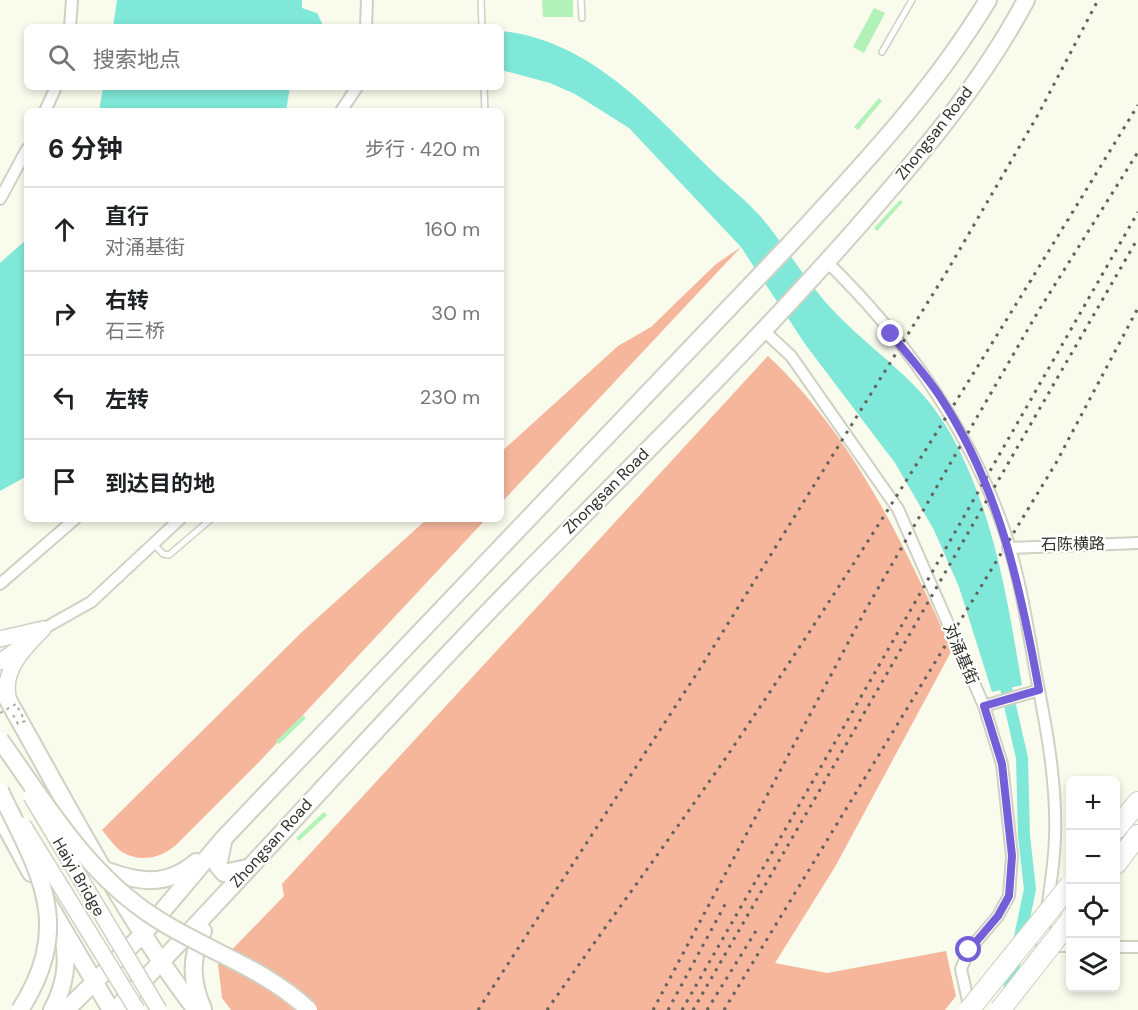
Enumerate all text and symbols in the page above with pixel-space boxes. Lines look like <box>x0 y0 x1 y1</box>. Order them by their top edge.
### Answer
search box <box>24 24 504 90</box>
icon: search <box>45 41 78 74</box>
text: 搜索地点 <box>93 45 181 74</box>
street label: Zhongsan Road <box>891 82 977 184</box>
text: 6 分钟 <box>48 132 123 166</box>
text: 步行 · 420 m <box>365 136 480 162</box>
text: 直行 <box>105 202 149 231</box>
icon: ahead <box>48 213 81 246</box>
text: 160 m <box>424 216 480 242</box>
text: 对涌基街 <box>105 234 185 260</box>
text: 右转 <box>105 286 149 315</box>
icon: right <box>48 297 81 330</box>
text: 30 m <box>431 300 480 326</box>
text: 石三桥 <box>105 318 165 344</box>
route end <box>877 320 903 346</box>
icon: left <box>48 381 81 414</box>
text: 230 m <box>420 384 480 410</box>
text: 左转 <box>105 385 149 414</box>
street label: Zhongsan Road <box>559 444 653 538</box>
icon: arrive <box>48 465 81 498</box>
text: 到达目的地 <box>105 469 215 498</box>
street label: 石陈横路 <box>1041 533 1105 555</box>
street label: 对涌基街 <box>939 620 983 688</box>
map controls <box>1066 776 1120 992</box>
button: + <box>1066 776 1120 830</box>
street label: Zhongsan Road <box>225 794 317 892</box>
button: − <box>1066 830 1120 884</box>
street label: Haiyi Bridge <box>48 834 110 920</box>
button: locate <box>1066 884 1120 938</box>
route start <box>955 936 981 962</box>
button: layers <box>1066 938 1120 992</box>

